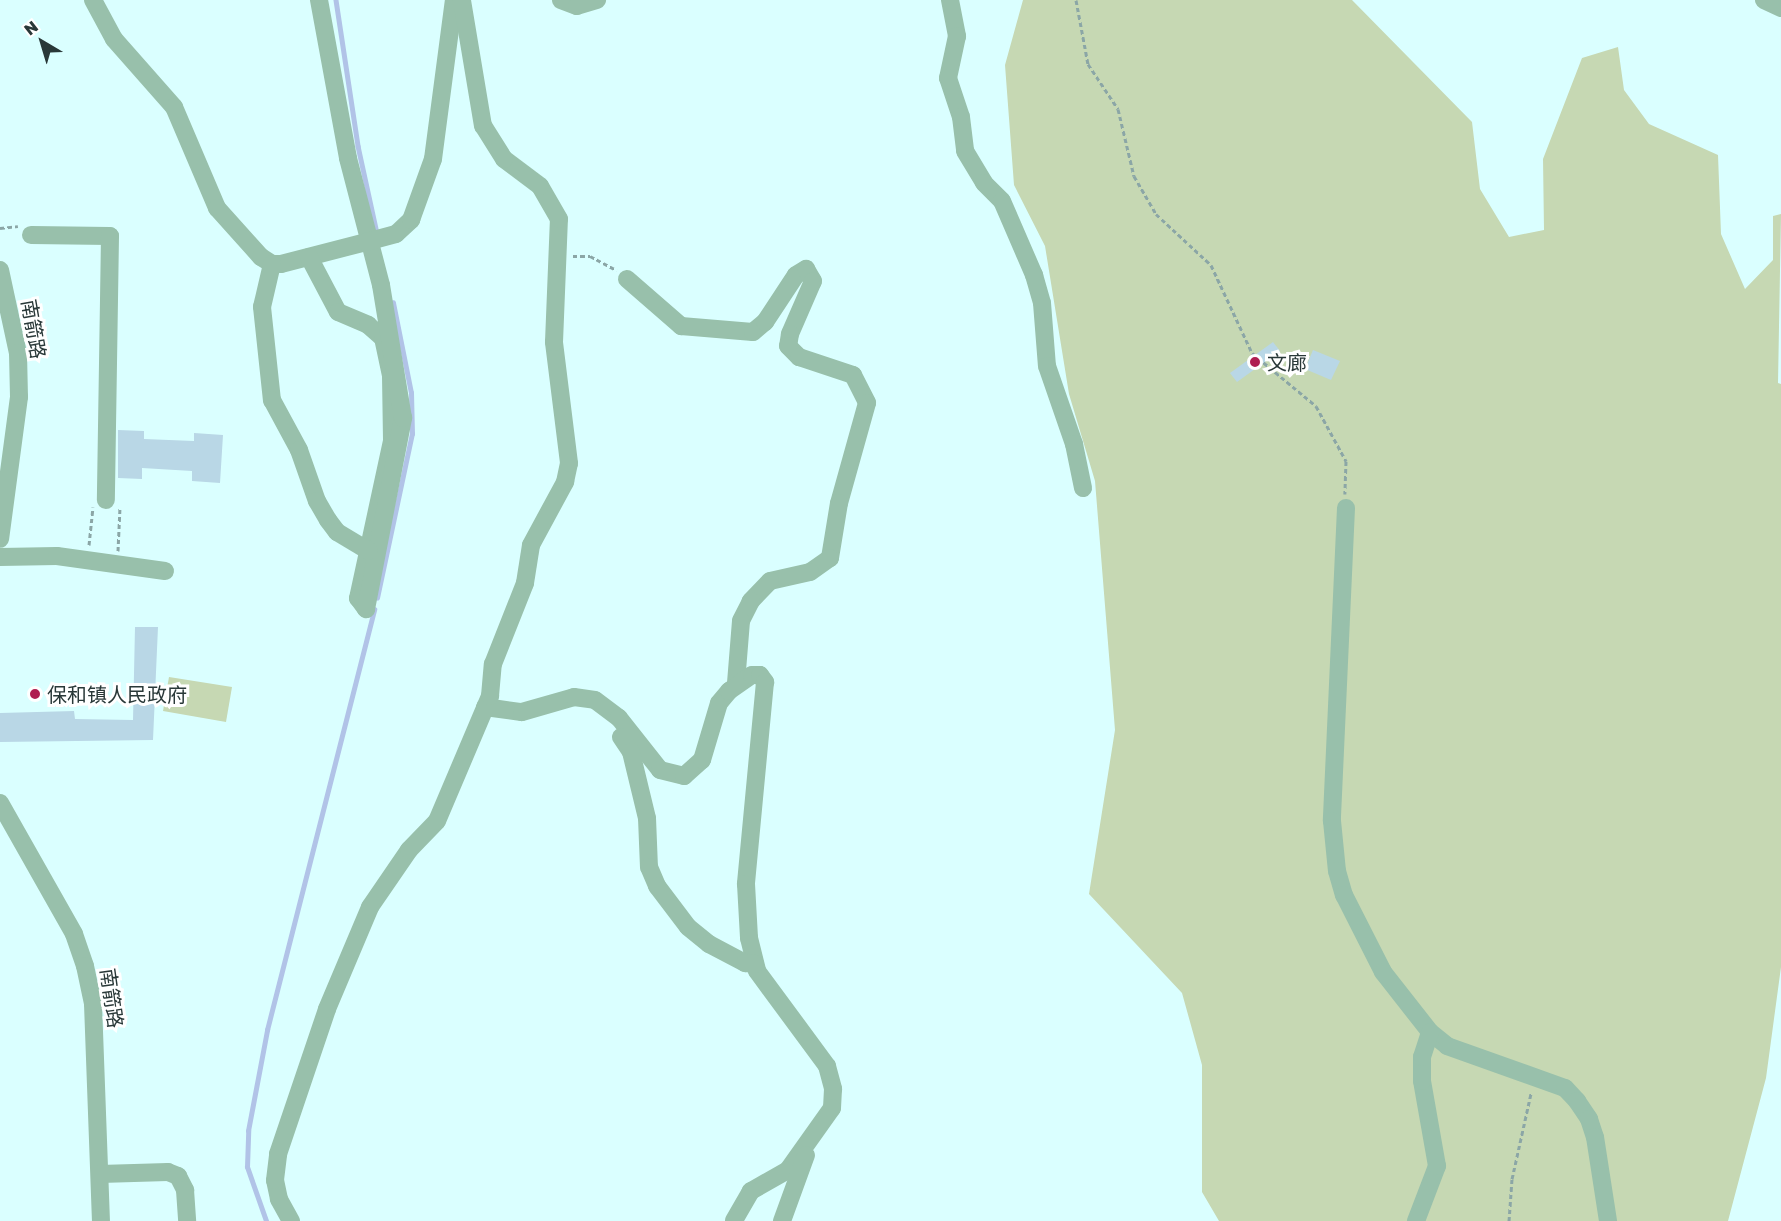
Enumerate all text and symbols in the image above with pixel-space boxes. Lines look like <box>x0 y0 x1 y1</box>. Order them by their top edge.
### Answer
north arrow <box>12 12 72 72</box>
text: N <box>20 16 42 39</box>
street label: 南箭路 <box>17 297 51 361</box>
place label: 文廊 <box>1267 350 1307 374</box>
marker: 文廊 <box>1248 355 1262 369</box>
place label: 保和镇人民政府 <box>47 682 187 706</box>
marker: 保和镇人民政府 <box>28 687 42 701</box>
street label: 南箭路 <box>96 967 128 1029</box>

